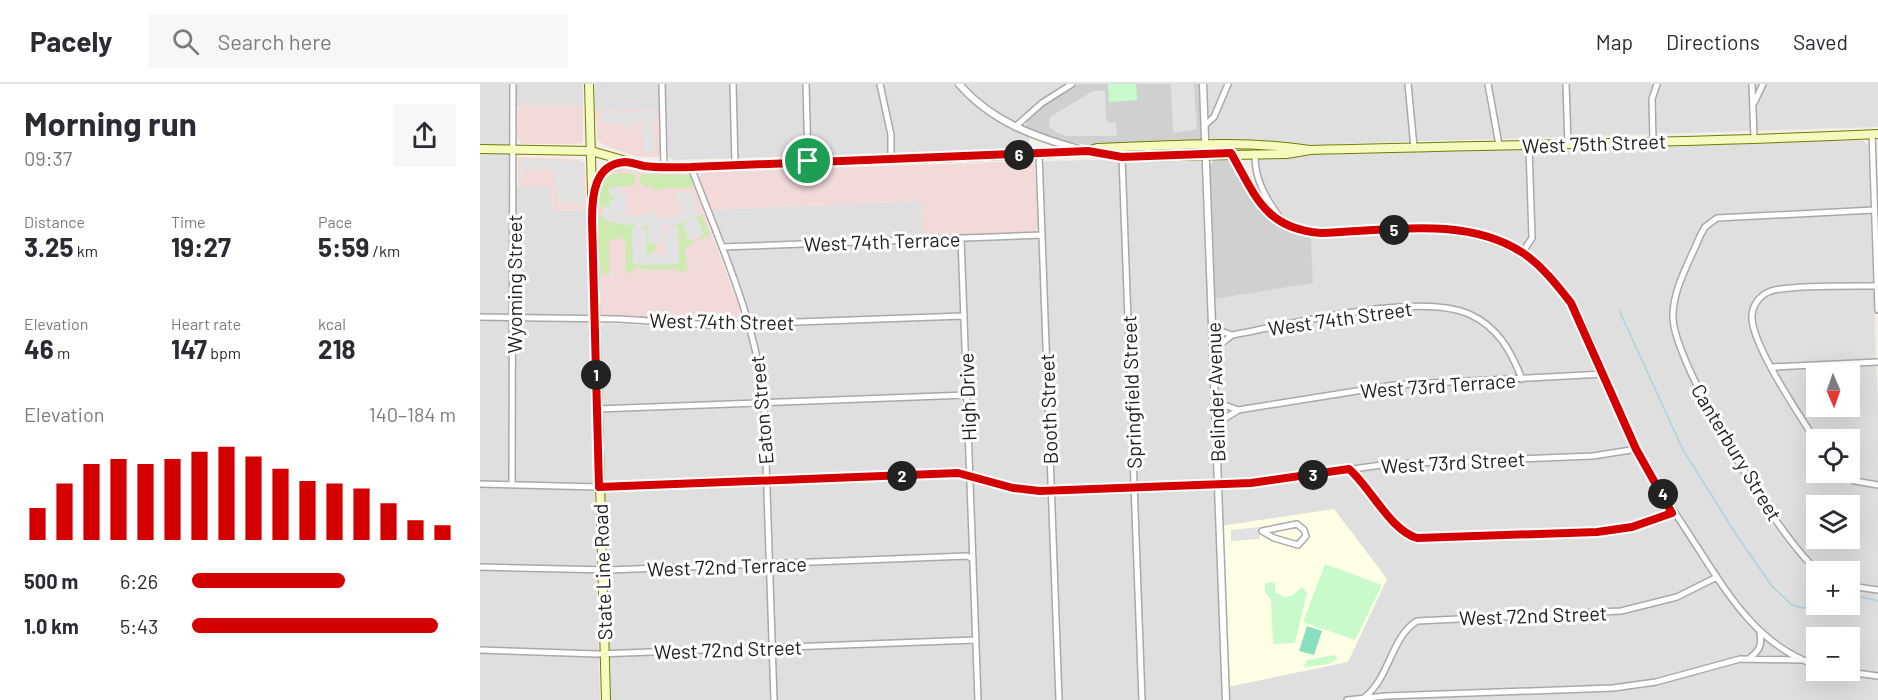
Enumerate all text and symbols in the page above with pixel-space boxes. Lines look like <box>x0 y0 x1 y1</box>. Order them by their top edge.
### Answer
search box <box>148 14 568 68</box>
text: Pacely <box>30 24 112 58</box>
icon: search <box>169 25 202 58</box>
text: Search here <box>217 28 332 54</box>
text: Map <box>1596 29 1633 54</box>
text: Directions <box>1666 29 1760 54</box>
text: Saved <box>1793 29 1848 54</box>
text: Morning run <box>24 103 197 143</box>
button: share <box>393 104 456 167</box>
street label: West 75th Street <box>1521 128 1667 158</box>
pin <box>782 135 833 186</box>
pin: 6 <box>1004 140 1034 170</box>
icon: arrive <box>791 144 824 177</box>
text: 6 <box>1015 145 1023 164</box>
text: 09:37 <box>24 146 72 170</box>
text: Distance <box>24 212 85 231</box>
text: Time <box>171 212 206 231</box>
text: Pace <box>318 212 352 231</box>
street label: Wyoming Street <box>502 215 526 353</box>
pin: 5 <box>1379 215 1409 245</box>
text: 5 <box>1390 220 1398 239</box>
street label: West 74th Terrace <box>803 226 961 256</box>
text: 3.25 <box>24 231 74 262</box>
text: 19:27 <box>171 231 231 262</box>
text: 5:59 <box>318 231 369 262</box>
text: km <box>74 241 98 260</box>
text: /km <box>369 241 400 260</box>
street label: West 74th Street <box>1266 296 1414 340</box>
street label: West 74th Street <box>649 308 795 334</box>
text: Elevation <box>24 314 88 333</box>
text: Heart rate <box>171 314 241 333</box>
text: kcal <box>318 314 346 333</box>
street label: Springfield Street <box>1116 315 1146 469</box>
street label: Belinder Avenue <box>1201 322 1229 462</box>
text: 46 <box>24 333 54 364</box>
text: 147 <box>171 333 207 364</box>
text: 218 <box>318 333 356 364</box>
text: m <box>54 343 70 362</box>
text: bpm <box>207 343 241 362</box>
street label: High Drive <box>953 352 981 442</box>
street label: Booth Street <box>1034 353 1062 465</box>
street label: Eaton Street <box>744 354 778 466</box>
pin: 1 <box>581 360 611 390</box>
north arrow <box>1806 363 1860 417</box>
map controls <box>1806 363 1860 681</box>
text: 1 <box>593 365 599 384</box>
street label: West 73rd Terrace <box>1359 368 1517 402</box>
street label: Canterbury Street <box>1687 379 1787 525</box>
text: Elevation <box>24 402 105 426</box>
text: 140–184 m <box>369 402 456 426</box>
button: locate <box>1806 429 1860 483</box>
street label: West 73rd Street <box>1380 446 1526 478</box>
pin: 3 <box>1298 460 1328 490</box>
pin: 2 <box>887 461 917 491</box>
text: 3 <box>1309 465 1317 484</box>
text: 2 <box>898 466 906 485</box>
pin: 4 <box>1648 479 1678 509</box>
text: 4 <box>1658 484 1668 503</box>
button: layers <box>1806 495 1860 549</box>
street label: State Line Road <box>588 503 616 641</box>
street label: West 72nd Terrace <box>647 551 807 581</box>
button: + <box>1806 561 1860 615</box>
text: 500 m <box>24 569 78 593</box>
text: 6:26 <box>120 569 158 593</box>
street label: West 72nd Street <box>1458 600 1608 630</box>
text: 1.0 km <box>24 614 79 638</box>
text: 5:43 <box>120 614 158 638</box>
button: − <box>1806 627 1860 681</box>
street label: West 72nd Street <box>653 634 803 664</box>

